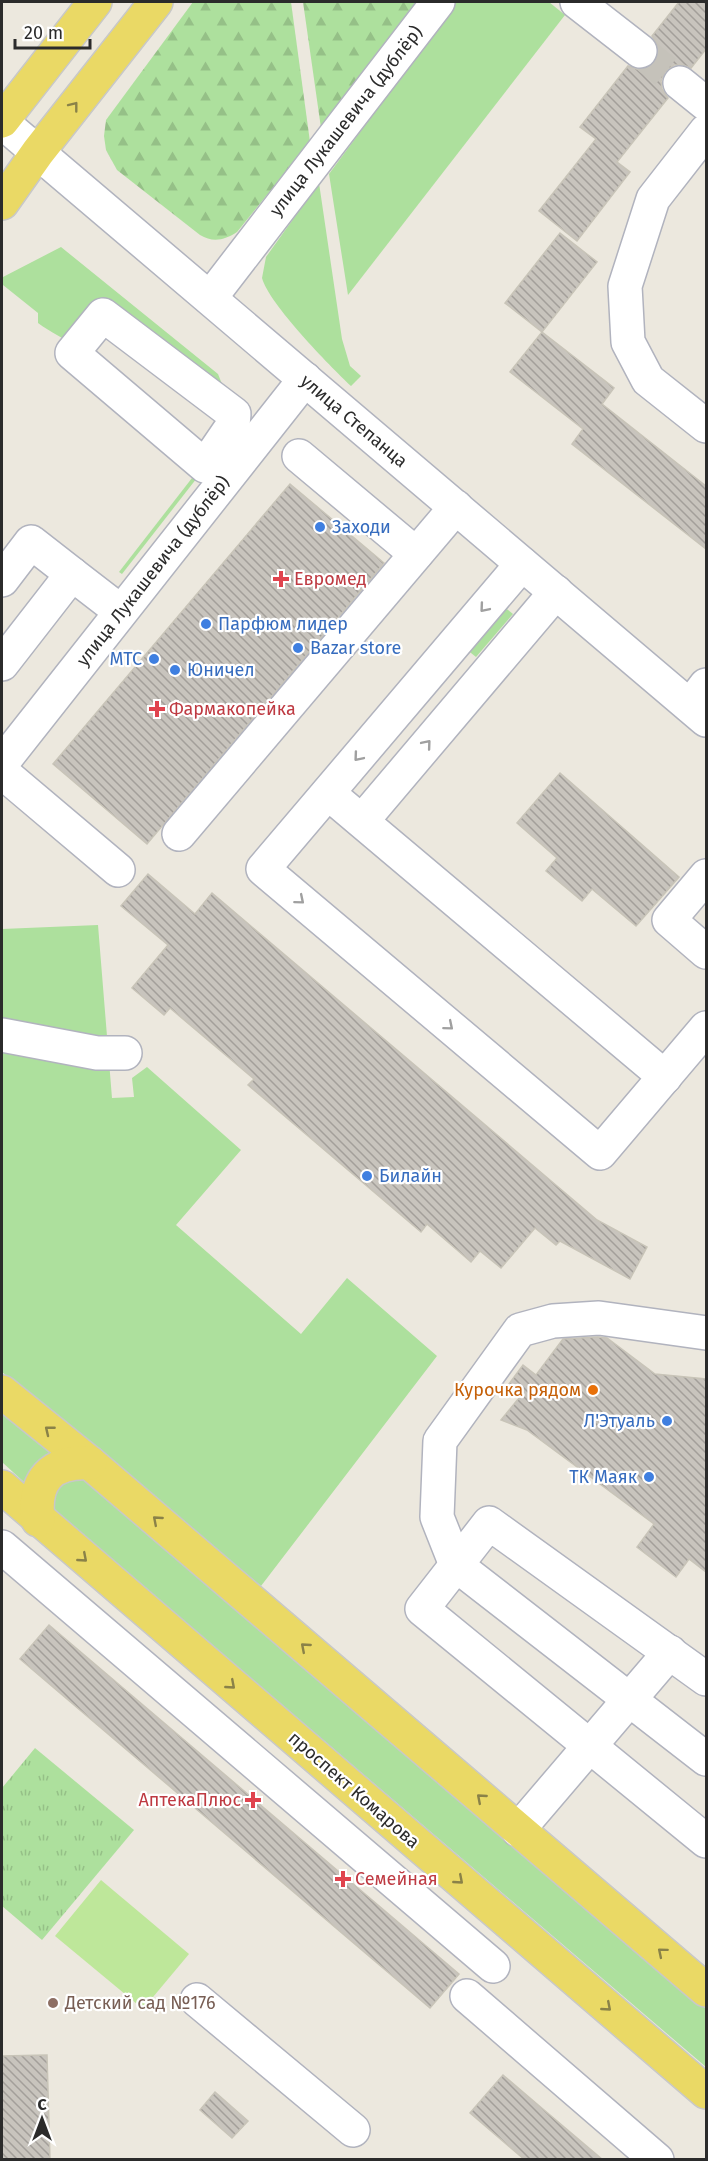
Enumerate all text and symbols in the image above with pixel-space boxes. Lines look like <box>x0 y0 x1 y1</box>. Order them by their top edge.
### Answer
scale bar <box>15 12 90 50</box>
street label: улица Лукашевича (дублёр) <box>265 21 427 221</box>
text: 20 m <box>24 22 63 44</box>
one-way arrow <box>66 101 77 112</box>
street label: улица Степанца <box>296 370 412 472</box>
street label: улица Лукашевича (дублёр) <box>72 471 234 671</box>
place label: Заходи <box>332 516 391 538</box>
marker: Заходи <box>313 520 327 534</box>
place label: Евромед <box>294 568 367 590</box>
marker: Евромед <box>272 570 290 588</box>
one-way arrow <box>480 601 491 612</box>
place label: Парфюм лидер <box>218 613 348 635</box>
marker: Парфюм лидер <box>199 617 213 631</box>
place label: Bazar store <box>310 637 401 659</box>
marker: Bazar store <box>291 641 305 655</box>
place label: МТС <box>109 648 142 670</box>
marker: МТС <box>147 652 161 666</box>
place label: Юничел <box>187 659 255 681</box>
marker: Юничел <box>168 663 182 677</box>
place label: Фармакопейка <box>169 698 296 720</box>
marker: Фармакопейка <box>150 702 164 716</box>
one-way arrow <box>419 740 430 751</box>
one-way arrow <box>354 750 365 761</box>
one-way arrow <box>293 893 304 904</box>
one-way arrow <box>442 1018 453 1029</box>
place label: Билайн <box>379 1165 442 1187</box>
marker: Билайн <box>360 1169 374 1183</box>
place label: Курочка рядом <box>454 1379 581 1401</box>
marker: Курочка рядом <box>586 1383 600 1397</box>
place label: Л'Этуаль <box>583 1410 655 1432</box>
marker: Л'Этуаль <box>660 1414 674 1428</box>
one-way arrow <box>45 1427 56 1438</box>
place label: ТК Маяк <box>569 1466 638 1488</box>
marker: ТК Маяк <box>642 1470 656 1484</box>
one-way arrow <box>153 1516 164 1527</box>
one-way arrow <box>76 1551 87 1562</box>
one-way arrow <box>301 1643 312 1654</box>
one-way arrow <box>224 1677 235 1688</box>
street label: проспект Комарова <box>284 1727 424 1853</box>
place label: АптекаПлюс <box>138 1789 241 1811</box>
marker: АптекаПлюс <box>246 1793 260 1807</box>
one-way arrow <box>477 1795 488 1806</box>
place label: Семейная <box>355 1868 438 1890</box>
marker: Семейная <box>336 1872 350 1886</box>
one-way arrow <box>452 1872 463 1883</box>
one-way arrow <box>658 1948 669 1959</box>
place label: Детский сад №176 <box>64 1992 216 2014</box>
marker: Детский сад №176 <box>46 1996 60 2010</box>
one-way arrow <box>600 1999 611 2010</box>
north arrow <box>12 2089 72 2149</box>
text: С <box>37 2095 47 2114</box>

